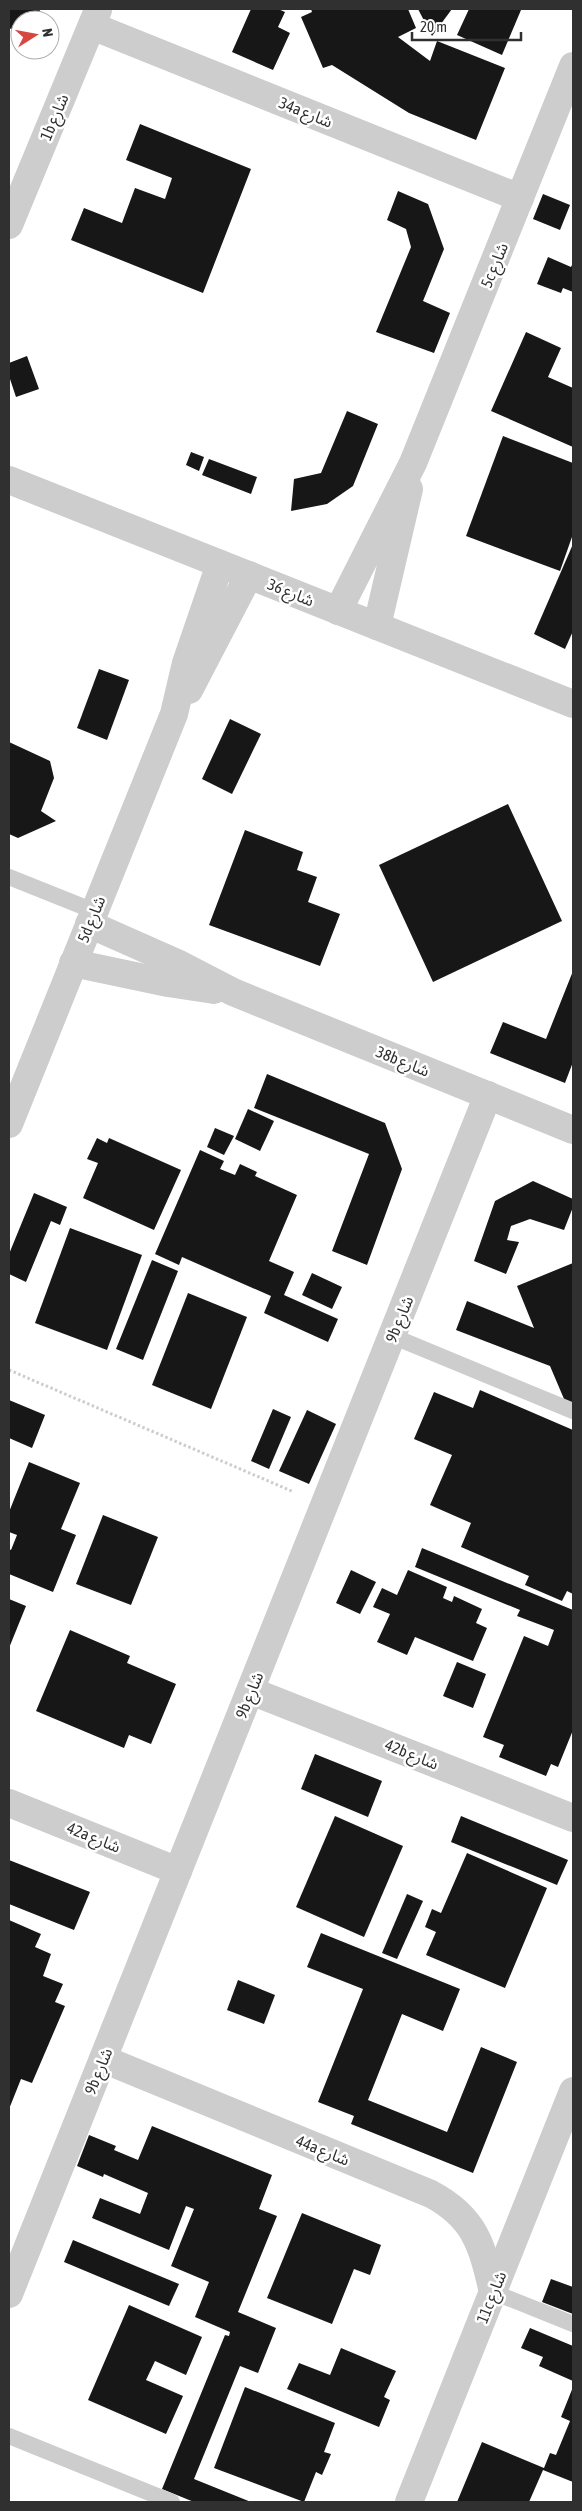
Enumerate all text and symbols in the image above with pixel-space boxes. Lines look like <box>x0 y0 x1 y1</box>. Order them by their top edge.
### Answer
north arrow <box>10 10 60 60</box>
scale bar <box>412 10 521 42</box>
text: 20 m <box>420 18 447 35</box>
text: N <box>39 27 56 38</box>
street label: 1b شارع <box>36 91 75 144</box>
street label: 34a شارع <box>275 93 335 135</box>
street label: 5c شارع <box>477 240 515 292</box>
street label: شارع 36 <box>264 575 317 613</box>
street label: 5d شارع <box>74 893 112 946</box>
street label: 38b شارع <box>372 1042 432 1084</box>
street label: 9b شارع <box>382 1293 420 1346</box>
street label: 9b شارع <box>232 1669 270 1722</box>
street label: 42b شارع <box>381 1735 441 1777</box>
street label: 42a شارع <box>63 1818 123 1860</box>
street label: 9b شارع <box>81 2045 119 2098</box>
street label: 44a شارع <box>292 2131 352 2173</box>
street label: 11c شارع <box>472 2268 513 2327</box>

